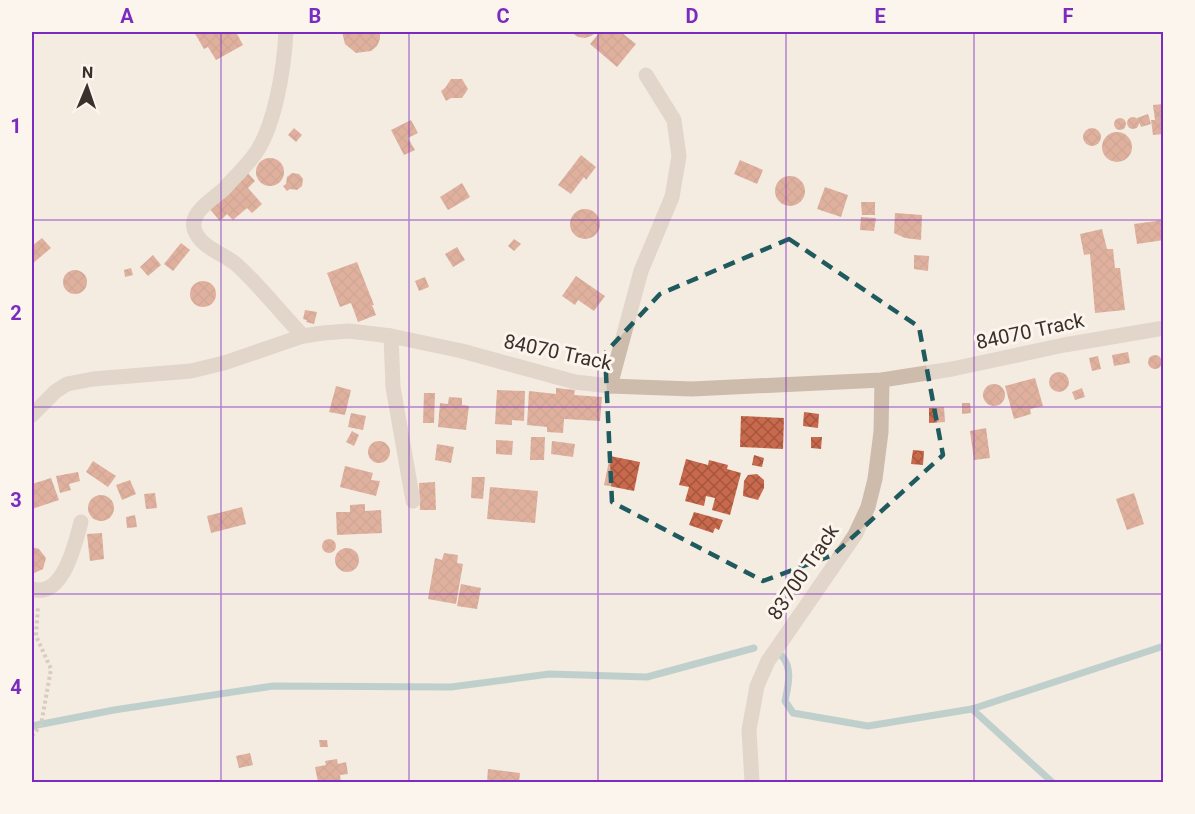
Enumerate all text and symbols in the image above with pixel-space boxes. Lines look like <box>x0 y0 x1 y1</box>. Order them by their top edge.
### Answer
text: A <box>120 4 134 28</box>
text: B <box>309 4 321 28</box>
text: C <box>496 4 510 28</box>
text: D <box>686 4 699 28</box>
text: E <box>874 4 886 28</box>
text: F <box>1063 4 1074 28</box>
north arrow <box>57 57 117 117</box>
text: N <box>82 63 93 82</box>
text: 1 <box>10 114 22 138</box>
text: 2 <box>10 301 22 325</box>
street label: 84070 Track <box>974 308 1087 354</box>
street label: 84070 Track <box>502 329 615 375</box>
text: 3 <box>10 488 22 512</box>
street label: 83700 Track <box>762 519 844 624</box>
text: 4 <box>10 675 22 699</box>

